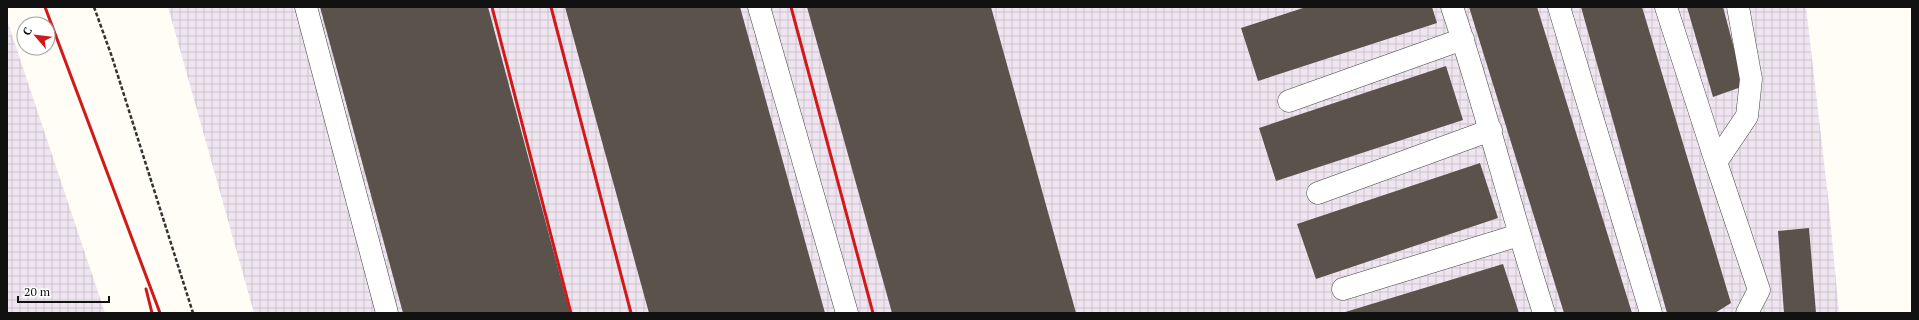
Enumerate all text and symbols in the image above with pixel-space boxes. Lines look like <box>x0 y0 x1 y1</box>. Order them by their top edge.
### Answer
north arrow <box>16 16 56 56</box>
text: С <box>19 25 35 38</box>
scale bar <box>18 278 109 304</box>
text: 20 m <box>24 284 51 299</box>

